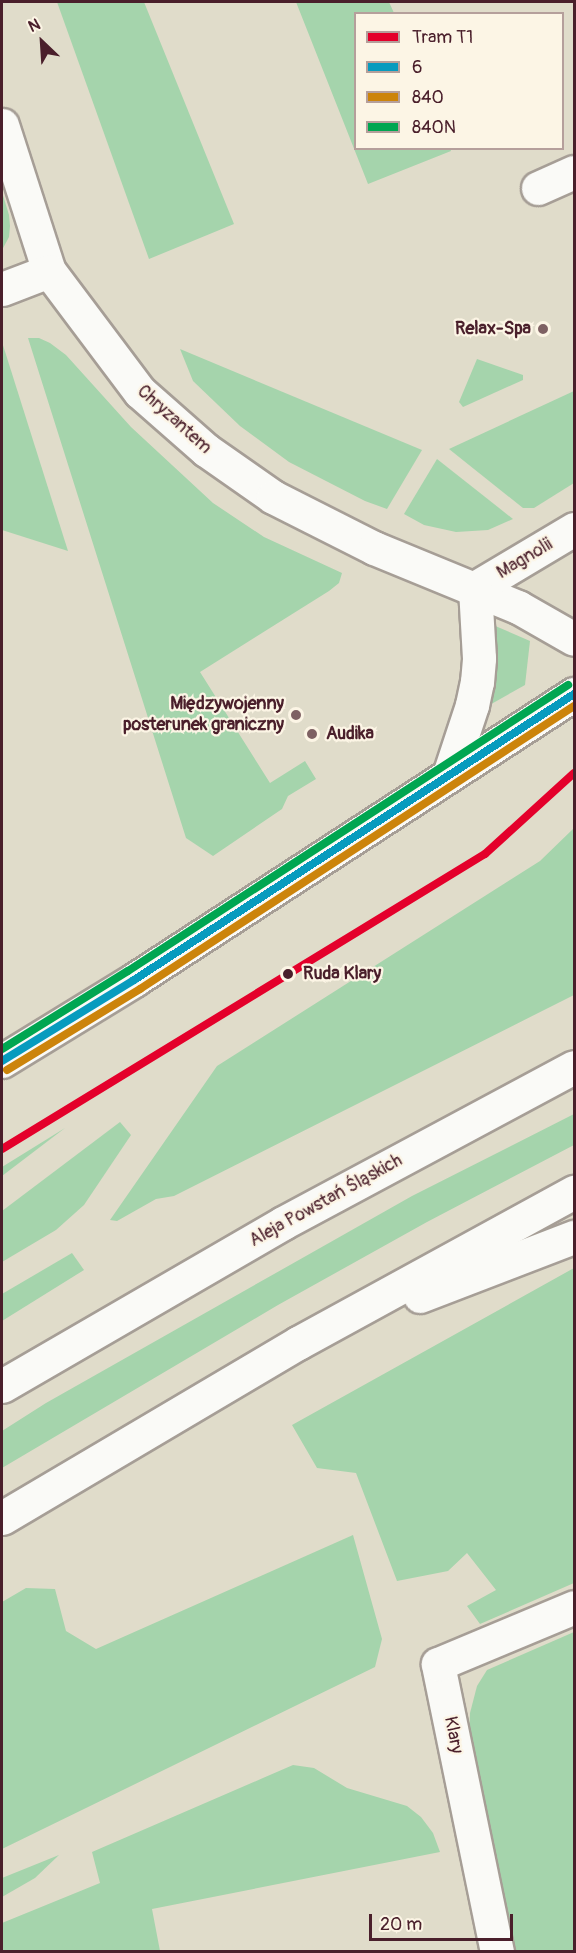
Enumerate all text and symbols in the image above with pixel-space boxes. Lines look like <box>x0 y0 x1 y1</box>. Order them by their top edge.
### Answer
north arrow <box>12 12 72 72</box>
legend <box>354 12 564 150</box>
text: N <box>25 14 44 37</box>
text: Tram T1 <box>412 26 473 49</box>
text: 6 <box>412 56 422 79</box>
text: 840 <box>412 86 444 109</box>
text: 840N <box>412 116 456 139</box>
place label: Relax-Spa <box>455 318 531 340</box>
marker: Relax-Spa <box>536 322 550 336</box>
street label: Chryzantem <box>132 381 216 459</box>
street label: Magnolii <box>493 534 557 584</box>
place label: Międzywojenny posterunek graniczny <box>123 694 284 736</box>
marker: Międzywojenny posterunek graniczny <box>289 708 303 722</box>
place label: Audika <box>326 723 374 745</box>
marker: Audika <box>303 725 321 743</box>
place label: Ruda Klary <box>303 963 381 985</box>
marker: Ruda Klary <box>278 964 298 984</box>
street label: Aleja Powstań Śląskich <box>246 1150 406 1252</box>
street label: Klary <box>439 1714 467 1756</box>
scale bar <box>372 1902 516 1940</box>
text: 20 m <box>380 1913 422 1936</box>

